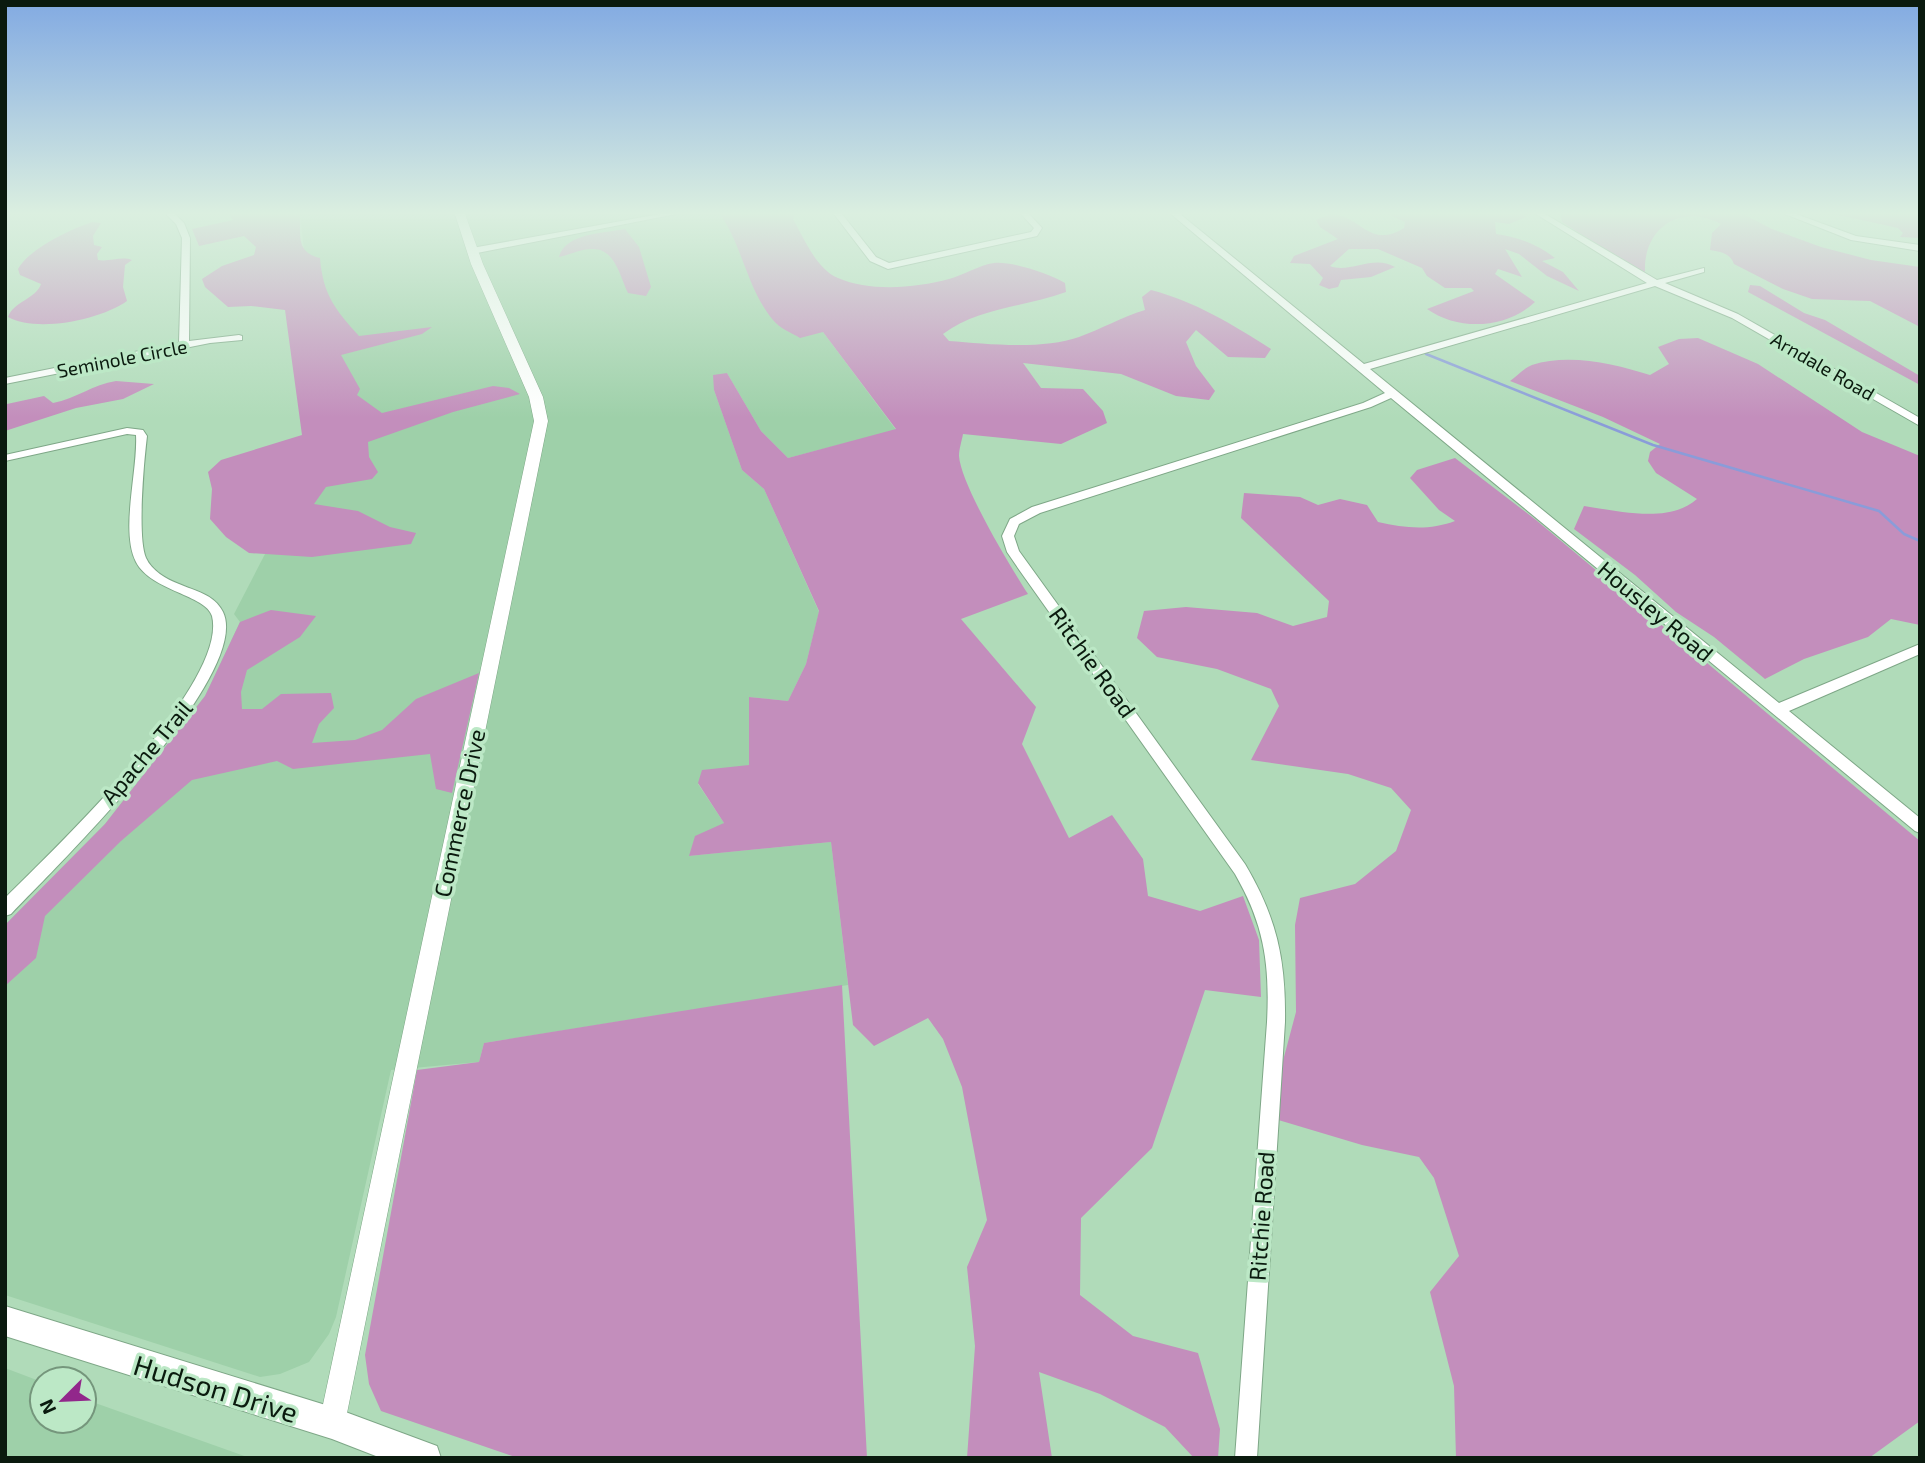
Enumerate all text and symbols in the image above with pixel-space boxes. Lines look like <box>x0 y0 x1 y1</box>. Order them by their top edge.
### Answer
street label: Arndale Road <box>1767 327 1879 405</box>
street label: Seminole Circle <box>55 334 189 382</box>
street label: Housley Road <box>1593 555 1719 667</box>
street label: Ritchie Road <box>1044 601 1142 723</box>
street label: Apache Trail <box>94 694 198 810</box>
street label: Commerce Drive <box>428 727 490 899</box>
street label: Ritchie Road <box>1243 1150 1279 1282</box>
street label: Hudson Drive <box>130 1347 302 1429</box>
north arrow <box>28 1365 98 1435</box>
text: N <box>34 1396 60 1418</box>

